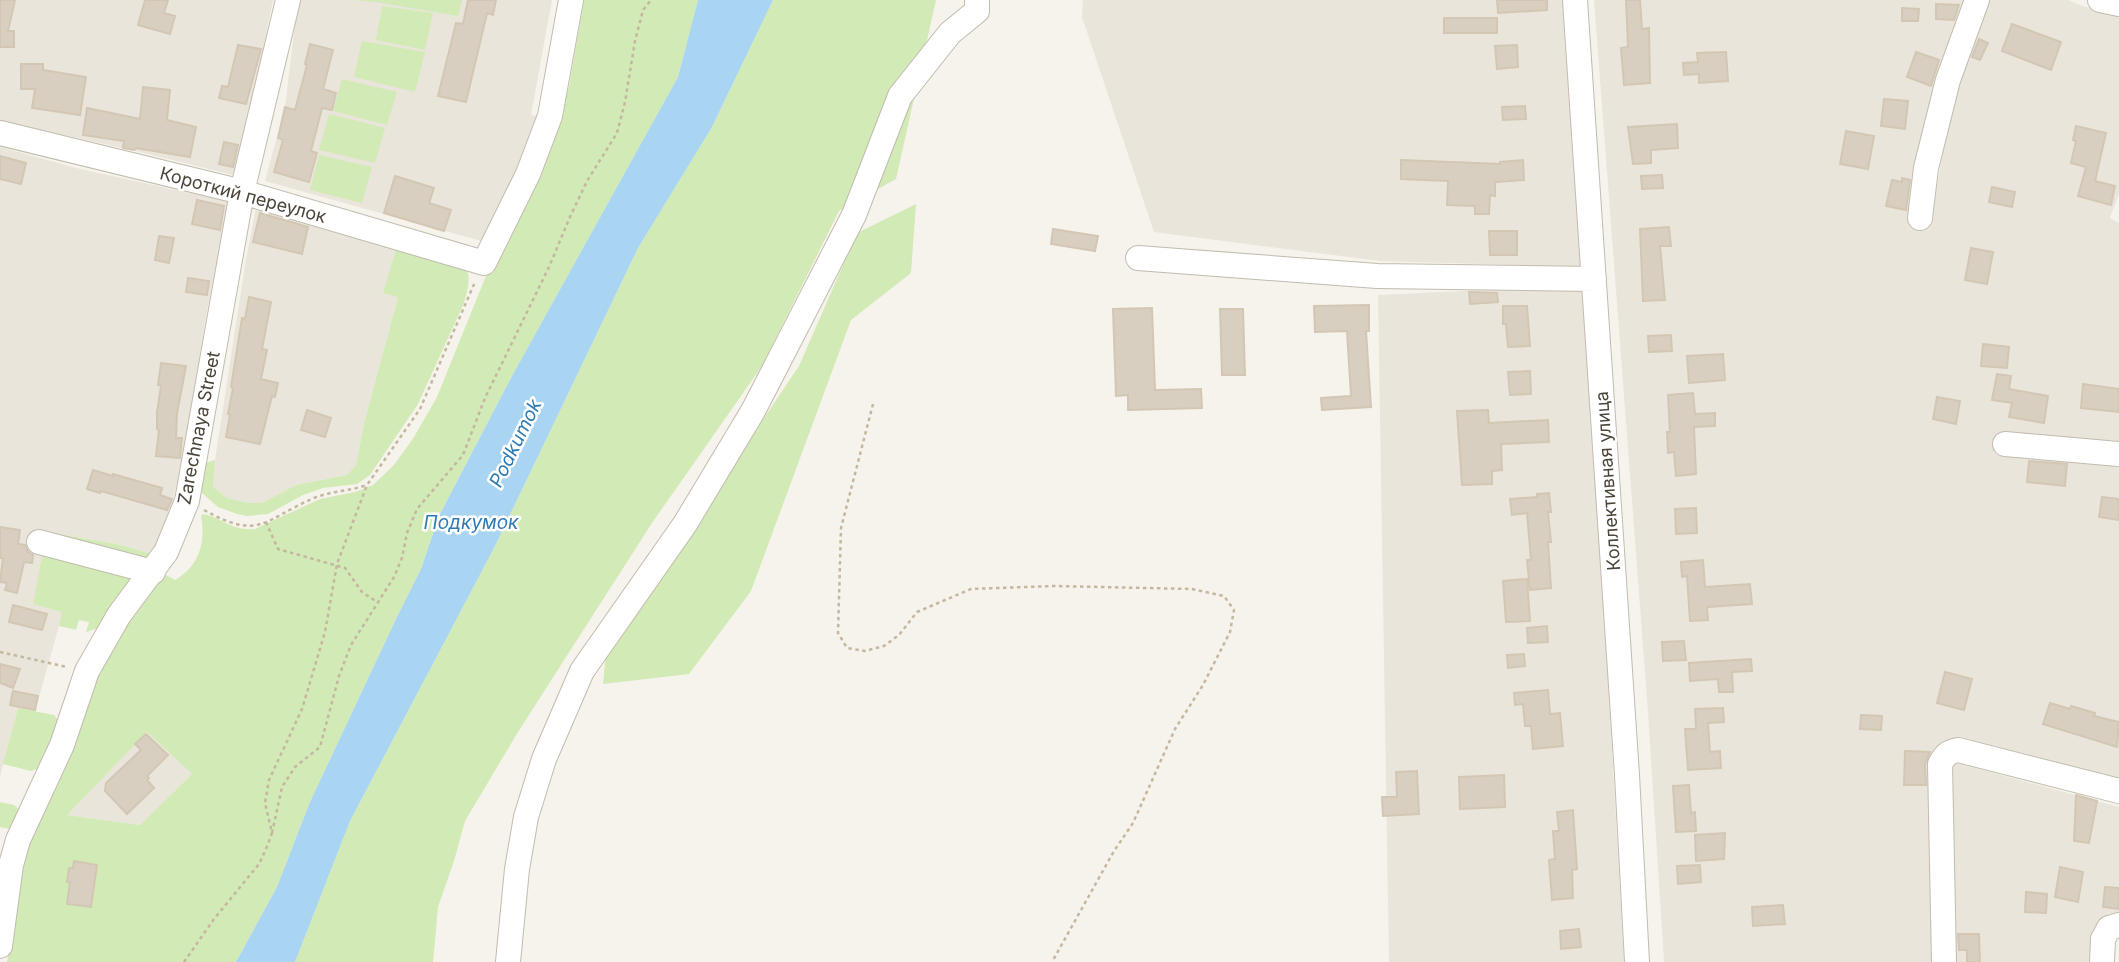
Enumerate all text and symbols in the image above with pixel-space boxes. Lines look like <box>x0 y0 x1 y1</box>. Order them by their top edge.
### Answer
street label: Короткий переулок <box>158 162 329 227</box>
street label: Zarechnaya Street <box>173 349 224 506</box>
street label: Коллективная улица <box>1591 391 1624 571</box>
water label: Podkumok <box>484 395 547 491</box>
water label: Подкумок <box>424 511 519 534</box>

